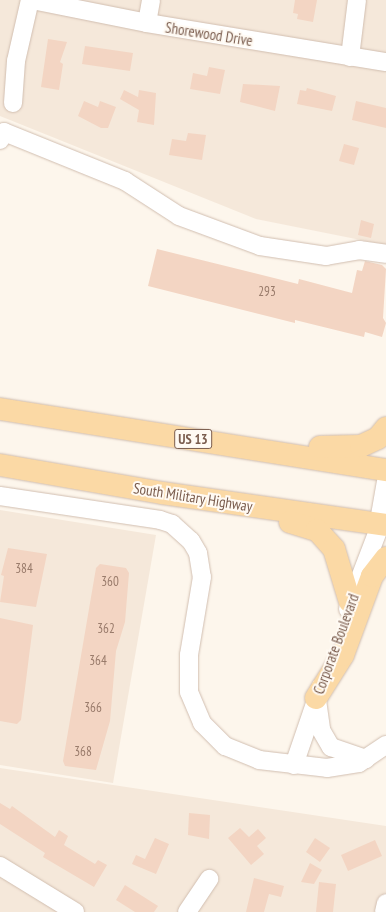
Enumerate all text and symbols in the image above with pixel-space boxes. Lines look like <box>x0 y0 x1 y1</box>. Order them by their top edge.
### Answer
street label: Shorewood Drive <box>164 18 254 50</box>
house number: 293 <box>258 284 276 300</box>
road number: US 13 <box>174 427 212 451</box>
street label: South Military Highway <box>132 479 254 515</box>
house number: 384 <box>15 561 33 577</box>
house number: 360 <box>101 574 119 590</box>
street label: Corporate Boulevard <box>310 591 362 697</box>
house number: 362 <box>97 621 115 637</box>
house number: 364 <box>89 653 107 669</box>
house number: 366 <box>84 700 102 716</box>
house number: 368 <box>74 744 92 760</box>

